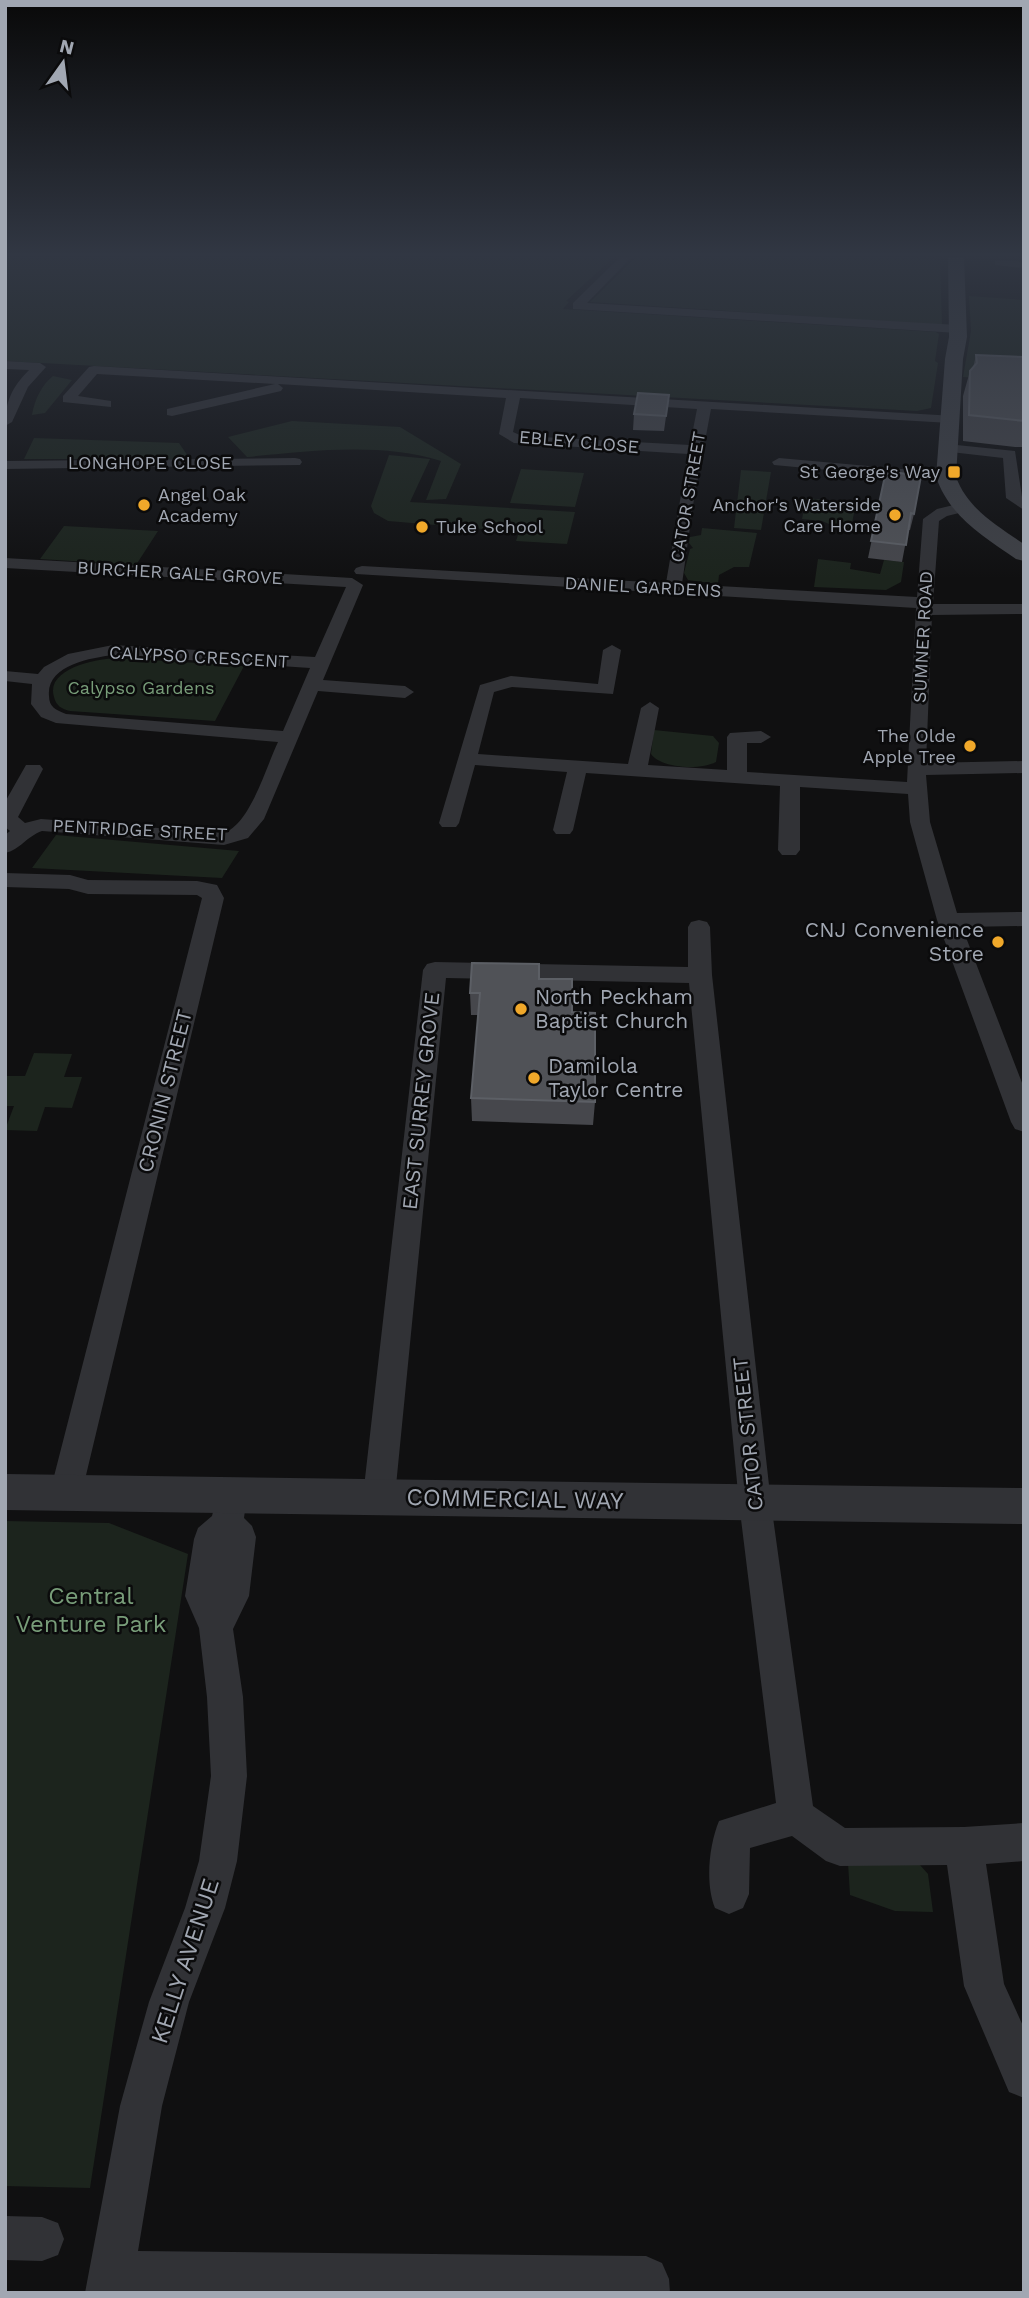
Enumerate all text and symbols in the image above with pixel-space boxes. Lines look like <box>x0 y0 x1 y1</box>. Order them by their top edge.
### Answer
north arrow <box>28 28 98 98</box>
text: N <box>57 34 77 60</box>
street label: EBLEY CLOSE <box>518 426 640 457</box>
street label: CATOR STREET <box>666 430 709 564</box>
street label: LONGHOPE CLOSE <box>68 452 232 473</box>
place label: St George's Way <box>799 461 941 482</box>
marker: St George's Way <box>946 464 962 480</box>
place label: Angel Oak Academy <box>158 484 246 526</box>
place label: Anchor's Waterside Care Home <box>712 494 881 536</box>
marker: Angel Oak Academy <box>136 497 152 513</box>
marker: Anchor's Waterside Care Home <box>887 507 903 523</box>
place label: Tuke School <box>436 516 544 537</box>
marker: Tuke School <box>414 519 430 535</box>
street label: BURCHER GALE GROVE <box>77 557 283 588</box>
street label: SUMNER ROAD <box>909 570 936 704</box>
street label: DANIEL GARDENS <box>564 572 722 601</box>
street label: CALYPSO CRESCENT <box>108 641 290 672</box>
park label: Calypso Gardens <box>67 677 215 698</box>
place label: The Olde Apple Tree <box>863 725 956 767</box>
marker: The Olde Apple Tree <box>962 738 978 754</box>
street label: PENTRIDGE STREET <box>52 814 228 845</box>
place label: CNJ Convenience Store <box>805 917 984 966</box>
marker: CNJ Convenience Store <box>990 934 1006 950</box>
place label: North Peckham Baptist Church <box>535 984 693 1033</box>
street label: EAST SURREY GROVE <box>397 991 444 1211</box>
marker: North Peckham Baptist Church <box>513 1001 529 1017</box>
street label: CRONIN STREET <box>132 1006 197 1175</box>
place label: Damilola Taylor Centre <box>548 1053 683 1102</box>
marker: Damilola Taylor Centre <box>526 1070 542 1086</box>
street label: CATOR STREET <box>727 1356 768 1512</box>
street label: COMMERCIAL WAY <box>406 1483 624 1515</box>
park label: Central Venture Park <box>16 1582 167 1638</box>
street label: KELLY AVENUE <box>145 1875 225 2047</box>

